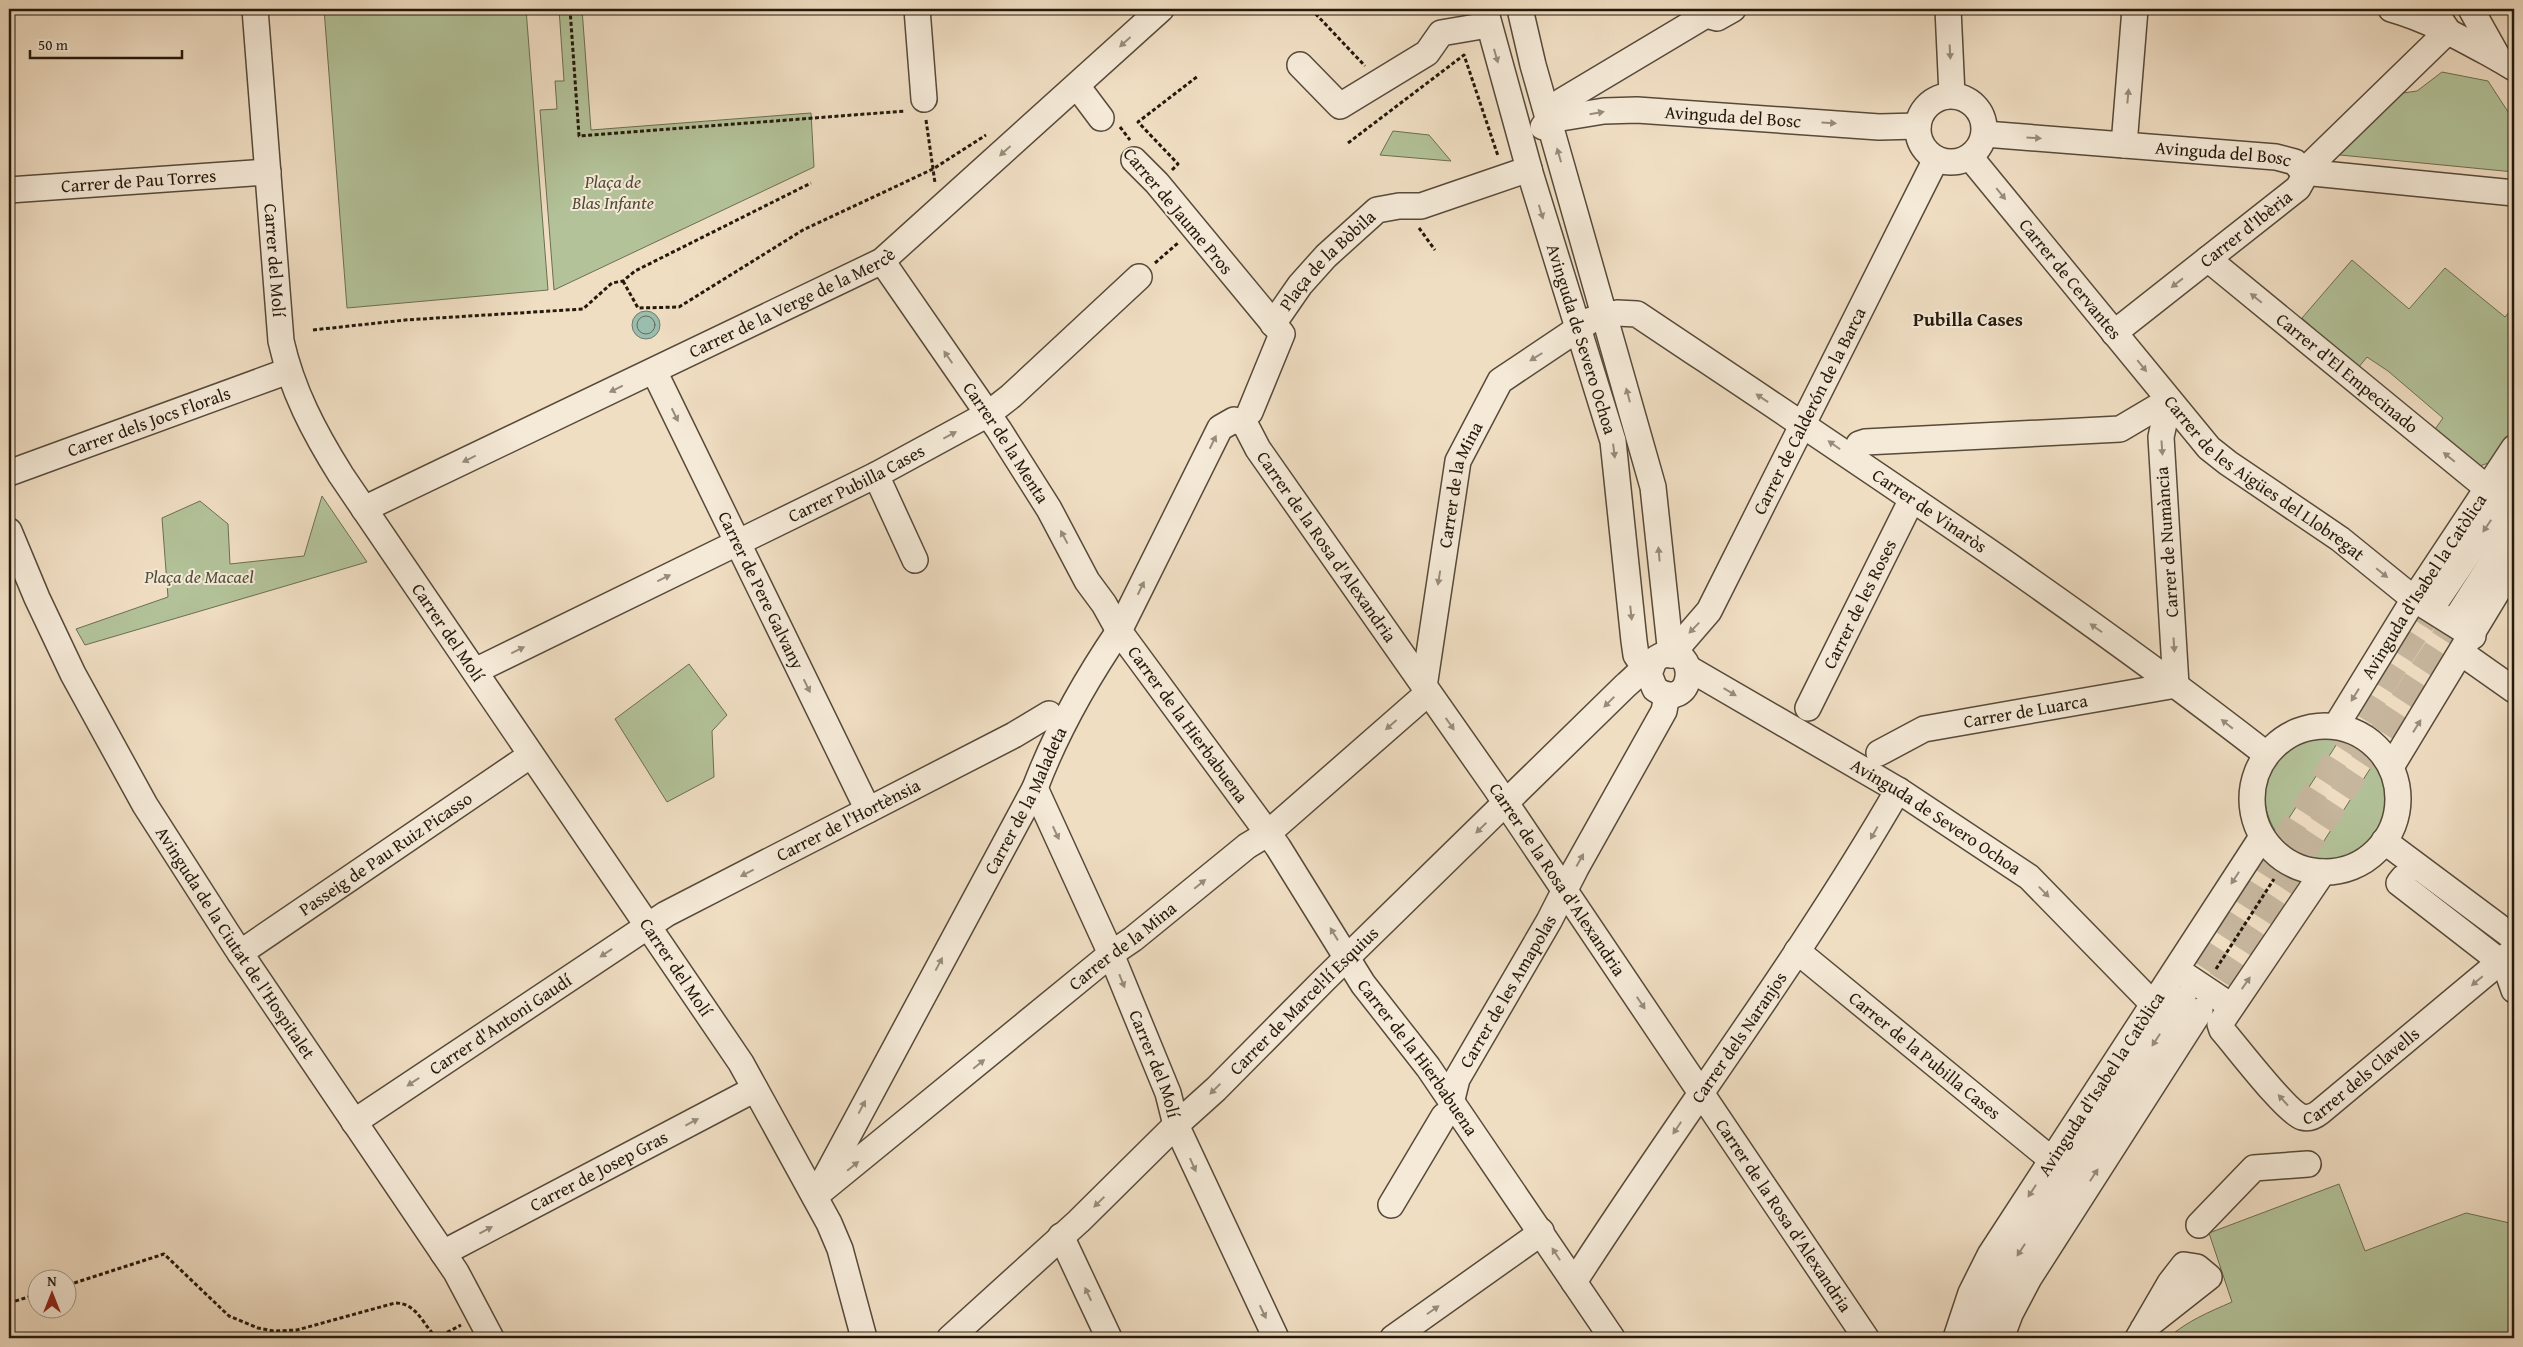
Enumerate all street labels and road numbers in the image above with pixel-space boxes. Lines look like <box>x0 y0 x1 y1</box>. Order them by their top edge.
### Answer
street label: Avinguda del Bosc <box>1664 98 1802 135</box>
street label: Avinguda del Bosc <box>2154 133 2294 173</box>
street label: Carrer de Jaume Pros <box>1117 141 1240 280</box>
street label: Carrer de Pau Torres <box>60 162 217 199</box>
street label: Carrer d'Ibèria <box>2194 183 2298 274</box>
street label: Carrer del Molí <box>257 202 293 319</box>
street label: Plaça de la Bòbila <box>1272 203 1382 316</box>
street label: Carrer de Cervantes <box>2013 212 2129 345</box>
street label: Avinguda de Severo Ochoa <box>1540 240 1624 438</box>
street label: Carrer de la Verge de la Mercè <box>684 241 901 365</box>
street label: Carrer de Calderón de la Barca <box>1746 302 1873 519</box>
street label: Carrer d'El Empecinado <box>2270 306 2425 440</box>
street label: Carrer de la Menta <box>957 376 1056 509</box>
street label: Carrer dels Jocs Florals <box>63 379 234 464</box>
street label: Carrer de les Aigües del Llobregat <box>2158 389 2371 567</box>
street label: Carrer de la Mina <box>1431 416 1490 550</box>
street label: Carrer Pubilla Cases <box>783 437 929 529</box>
street label: Carrer de la Rosa d'Alexandria <box>1250 445 1404 648</box>
street label: Carrer de Vinaròs <box>1867 461 1993 559</box>
street label: Carrer de Numància <box>2148 465 2185 618</box>
street label: Avinguda d'Isabel la Catòlica <box>2354 488 2493 684</box>
street label: Carrer de Pere Galvany <box>711 506 811 674</box>
street label: Carrer de les Roses <box>1816 534 1903 673</box>
street label: Carrer del Molí <box>405 577 492 688</box>
street label: Carrer de la Hierbabuena <box>1121 640 1255 809</box>
street label: Carrer de Luarca <box>1961 687 2090 735</box>
street label: Carrer de la Maladeta <box>977 721 1073 879</box>
street label: Avinguda de Severo Ochoa <box>1846 751 2027 881</box>
street label: Carrer de l'Hortènsia <box>771 771 925 868</box>
street label: Carrer de la Rosa d'Alexandria <box>1483 777 1633 982</box>
street label: Passeig de Pau Ruiz Picasso <box>293 785 477 922</box>
street label: Avinguda de la Ciutat de l'Hospitalet <box>149 821 323 1065</box>
street label: Carrer de la Mina <box>1062 894 1183 997</box>
street label: Carrer de les Amapolas <box>1452 910 1563 1073</box>
street label: Carrer del Molí <box>633 912 720 1022</box>
street label: Carrer de Marcel·lí Esquius <box>1223 920 1384 1081</box>
street label: Carrer d'Antoni Gaudí <box>424 966 578 1081</box>
street label: Carrer dels Naranjos <box>1684 966 1793 1109</box>
street label: Carrer de la Hierbabuena <box>1351 973 1485 1142</box>
street label: Carrer de la Pubilla Cases <box>1843 985 2007 1126</box>
street label: Avinguda d'Isabel la Catòlica <box>2031 986 2171 1181</box>
street label: Carrer del Molí <box>1122 1006 1188 1121</box>
street label: Carrer dels Clavells <box>2302 1020 2425 1131</box>
street label: Carrer de la Rosa d'Alexandria <box>1709 1113 1859 1318</box>
street label: Carrer de Josep Gras <box>525 1123 672 1218</box>

